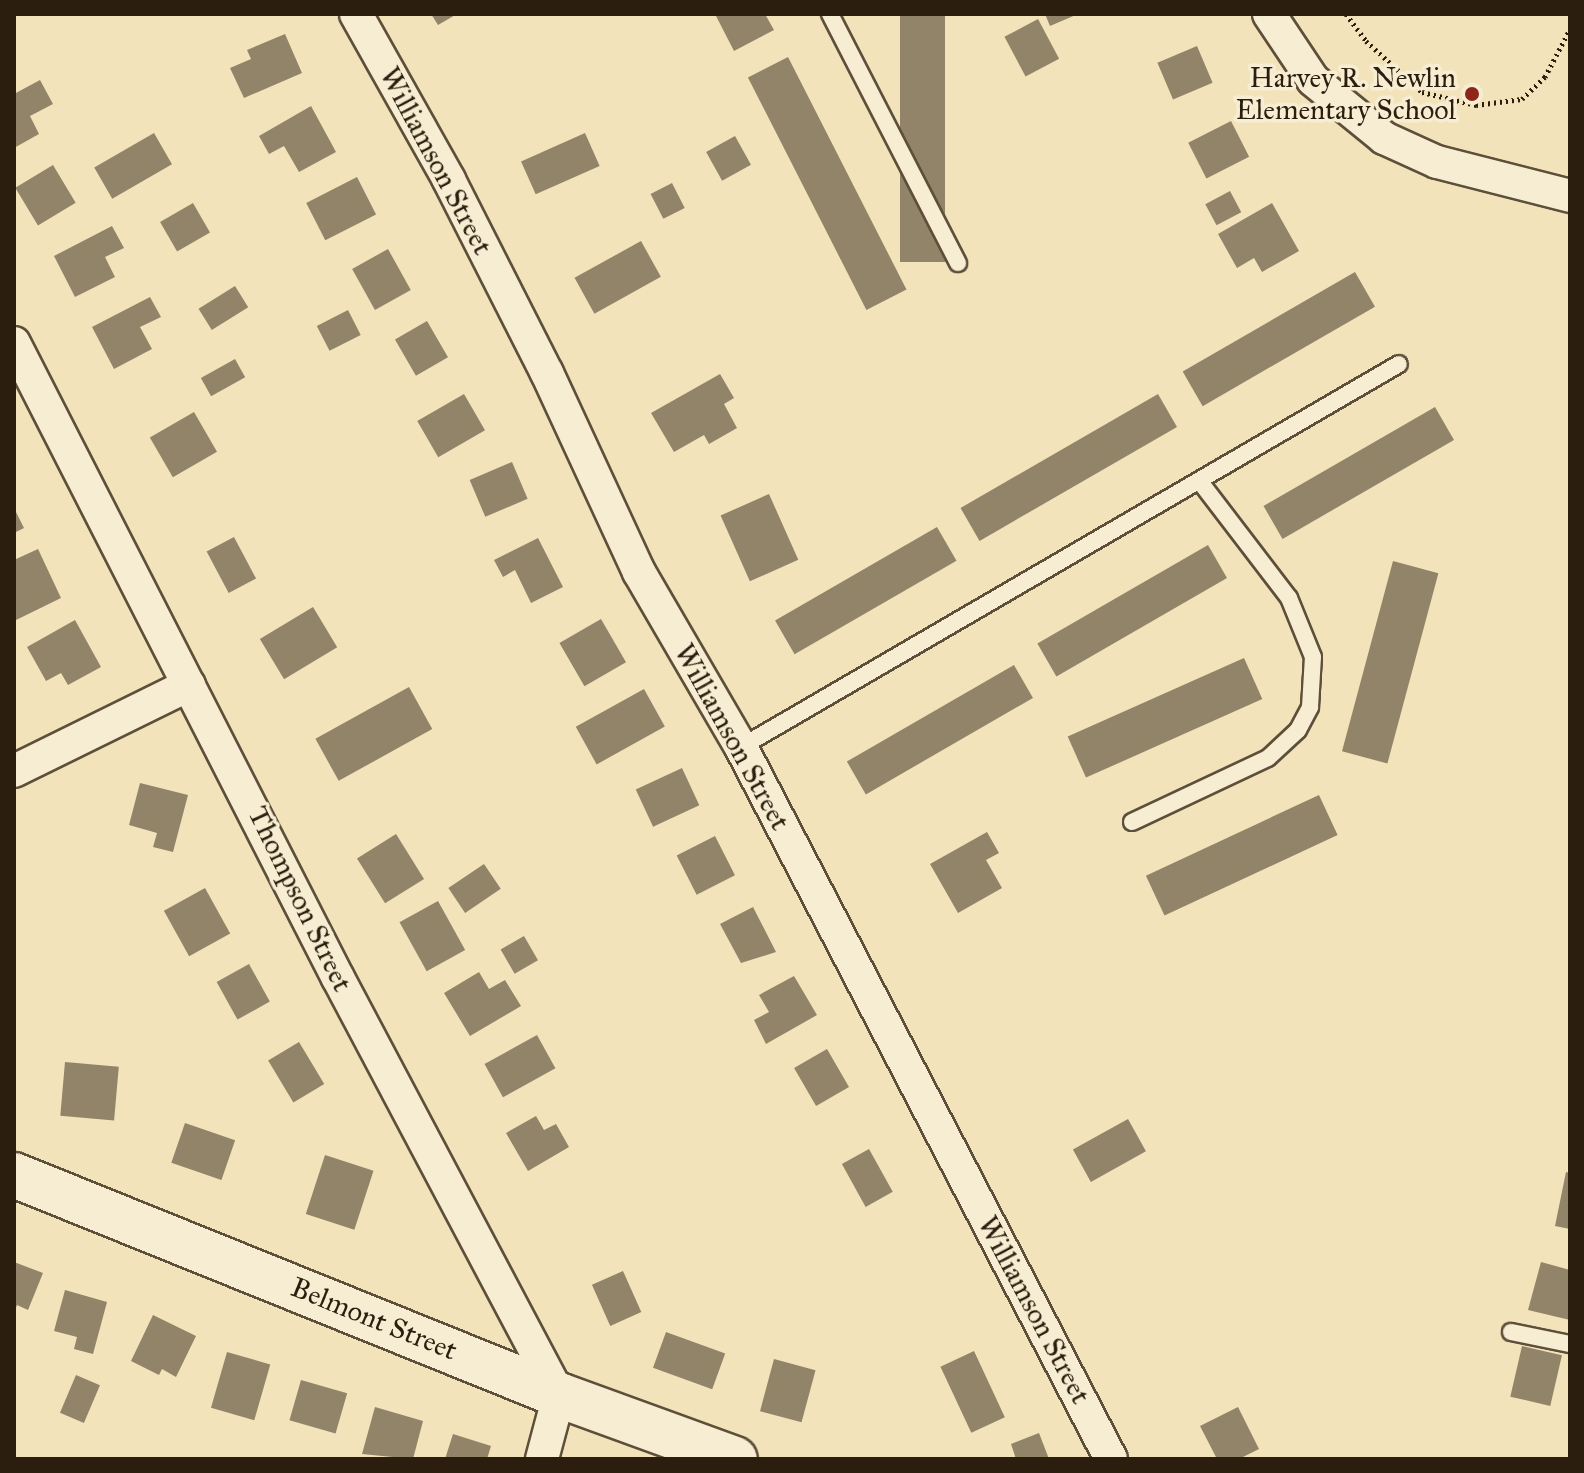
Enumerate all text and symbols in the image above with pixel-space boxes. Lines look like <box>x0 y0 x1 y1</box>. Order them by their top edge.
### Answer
street label: Williamson Street <box>372 61 500 261</box>
place label: Harvey R. Newlin Elementary School <box>1236 61 1456 127</box>
marker: Harvey R. Newlin Elementary School <box>1463 85 1481 103</box>
street label: Williamson Street <box>667 638 797 836</box>
street label: Thompson Street <box>241 801 359 997</box>
street label: Williamson Street <box>970 1210 1098 1410</box>
street label: Belmont Street <box>286 1270 462 1368</box>

